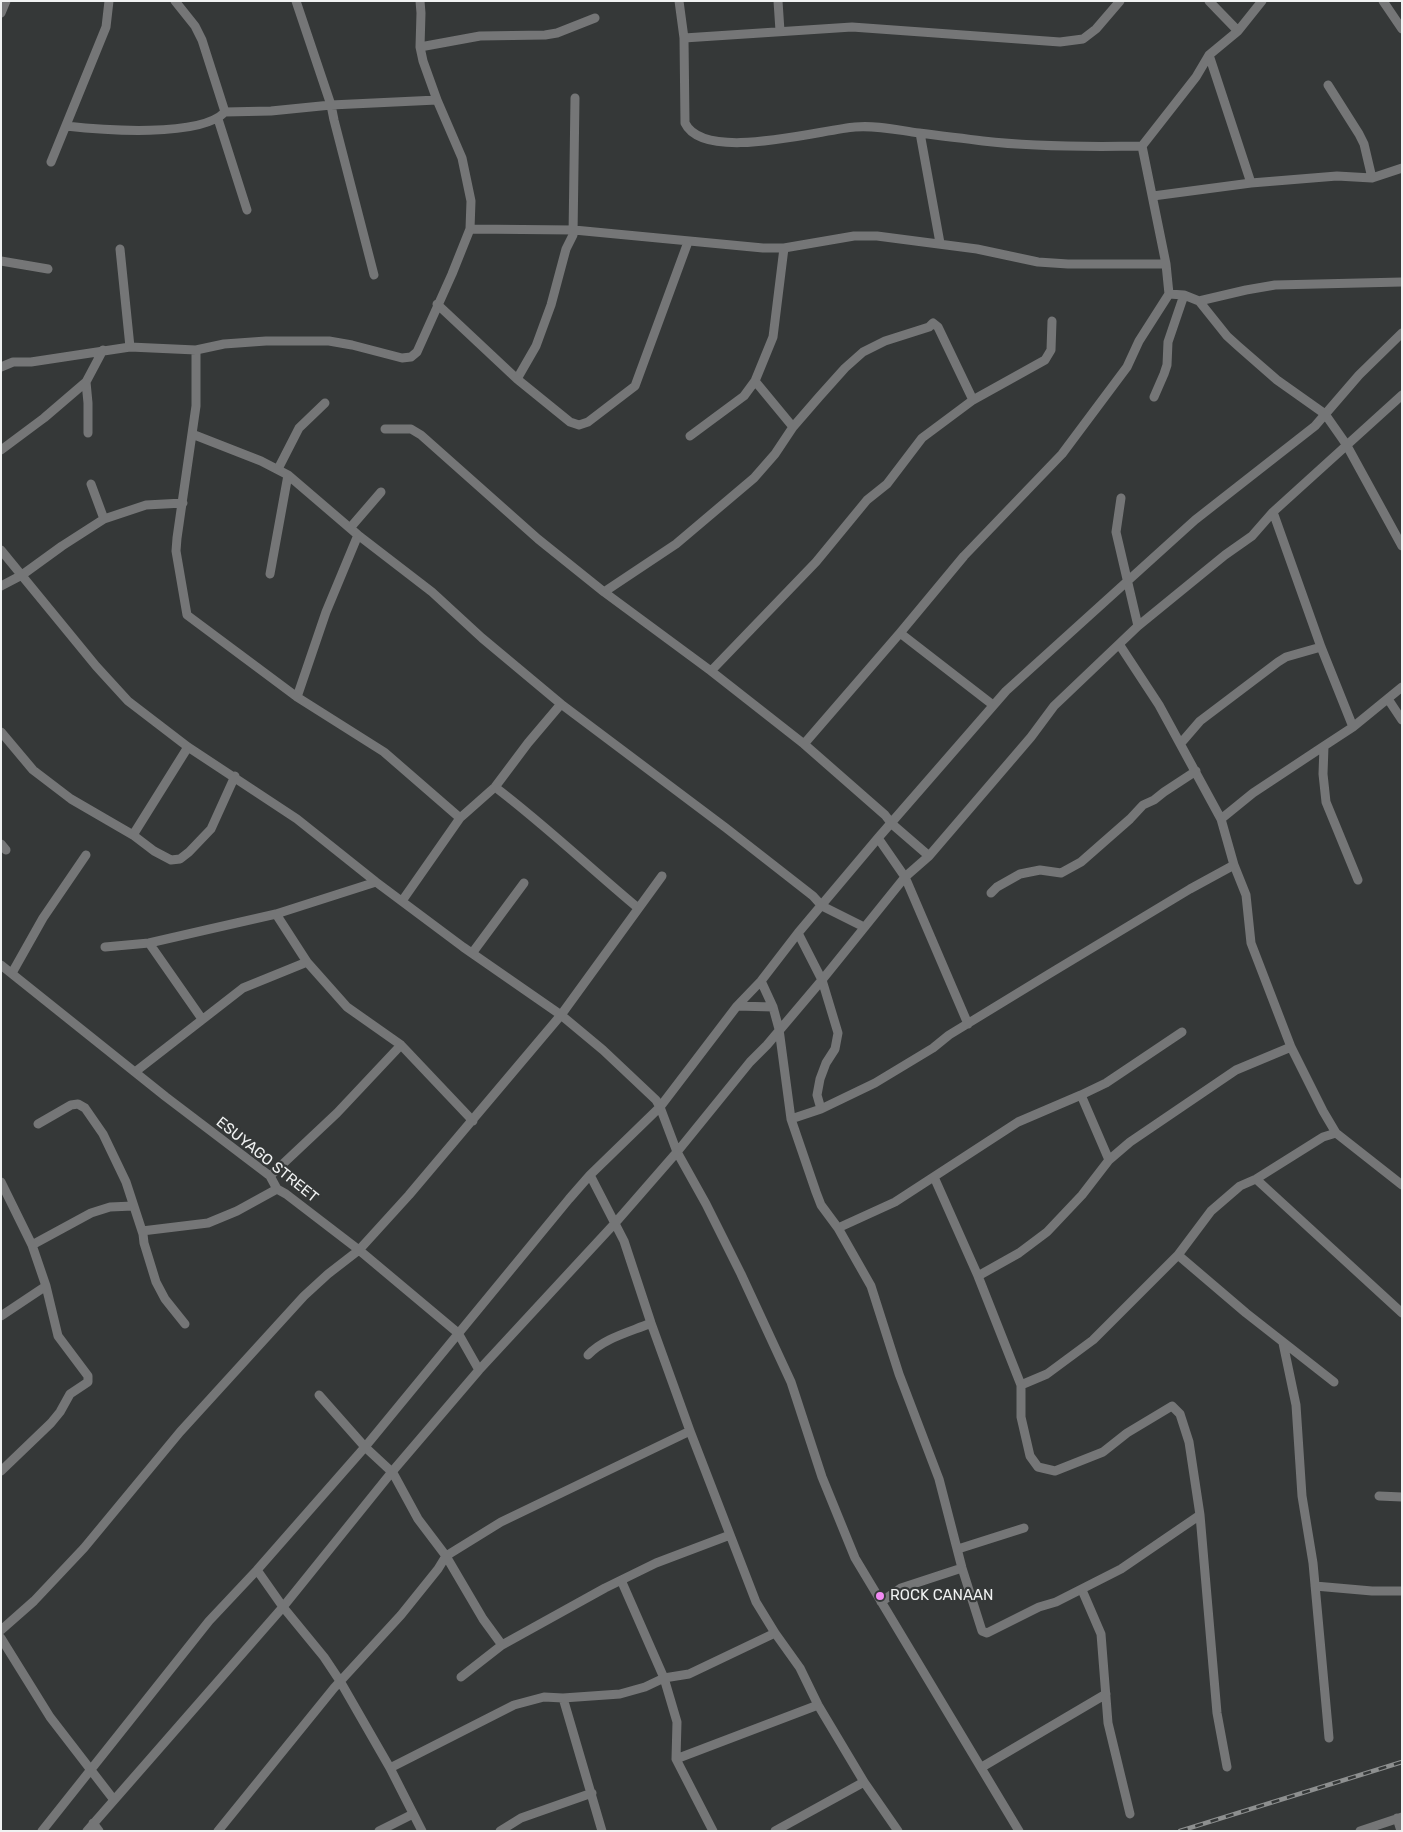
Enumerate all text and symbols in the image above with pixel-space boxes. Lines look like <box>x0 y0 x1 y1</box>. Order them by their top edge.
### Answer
street label: ESUYAGO STREET <box>212 1113 322 1207</box>
place label: ROCK CANAAN <box>890 1587 994 1605</box>
marker: ROCK CANAAN <box>874 1590 886 1602</box>

